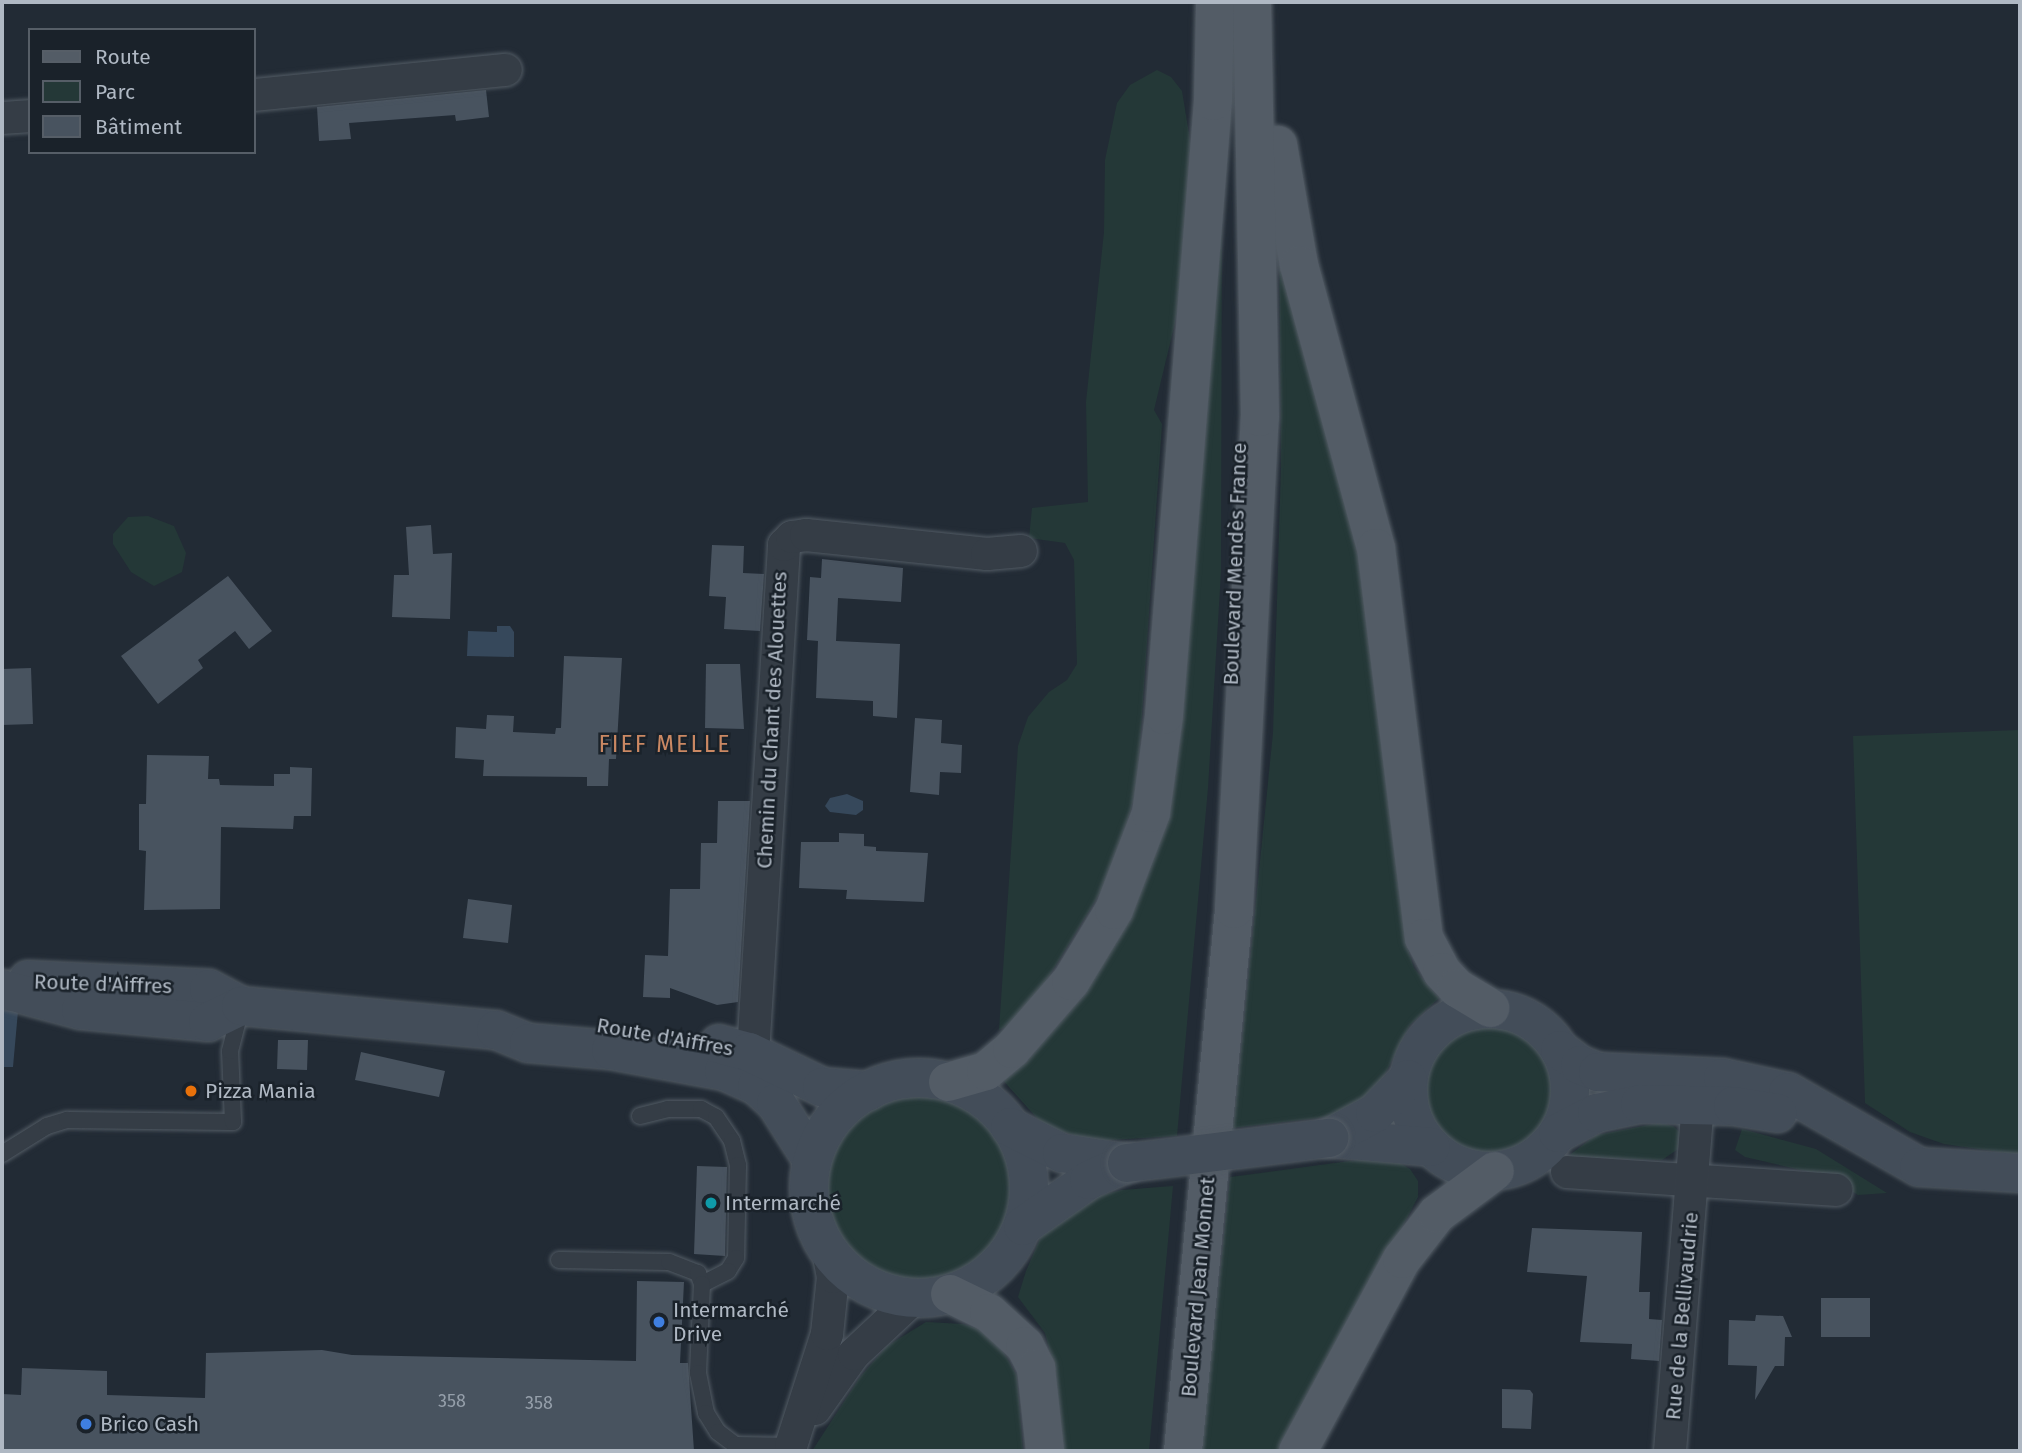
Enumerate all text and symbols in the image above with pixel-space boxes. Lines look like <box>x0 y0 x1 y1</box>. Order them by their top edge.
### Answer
legend <box>28 28 256 154</box>
text: Route <box>95 44 151 70</box>
text: Parc <box>95 79 135 105</box>
text: Bâtiment <box>95 114 182 140</box>
street label: Boulevard Mendès France <box>1218 442 1252 686</box>
street label: Chemin du Chant des Alouettes <box>752 571 792 869</box>
district label: FIEF MELLE <box>600 730 730 758</box>
street label: Route d'Aiffres <box>33 969 173 999</box>
street label: Route d'Aiffres <box>595 1013 735 1061</box>
place label: Pizza Mania <box>205 1078 316 1104</box>
marker: Pizza Mania <box>183 1083 199 1099</box>
street label: Boulevard Jean Monnet <box>1176 1176 1220 1398</box>
place label: Intermarché <box>725 1190 841 1216</box>
marker: Intermarché <box>703 1195 719 1211</box>
street label: Rue de la Bellivaudrie <box>1660 1211 1704 1421</box>
place label: Intermarché Drive <box>673 1297 789 1347</box>
marker: Intermarché Drive <box>651 1314 667 1330</box>
house number: 358 <box>438 1390 466 1412</box>
house number: 358 <box>525 1392 553 1414</box>
place label: Brico Cash <box>100 1411 199 1437</box>
marker: Brico Cash <box>78 1416 94 1432</box>

